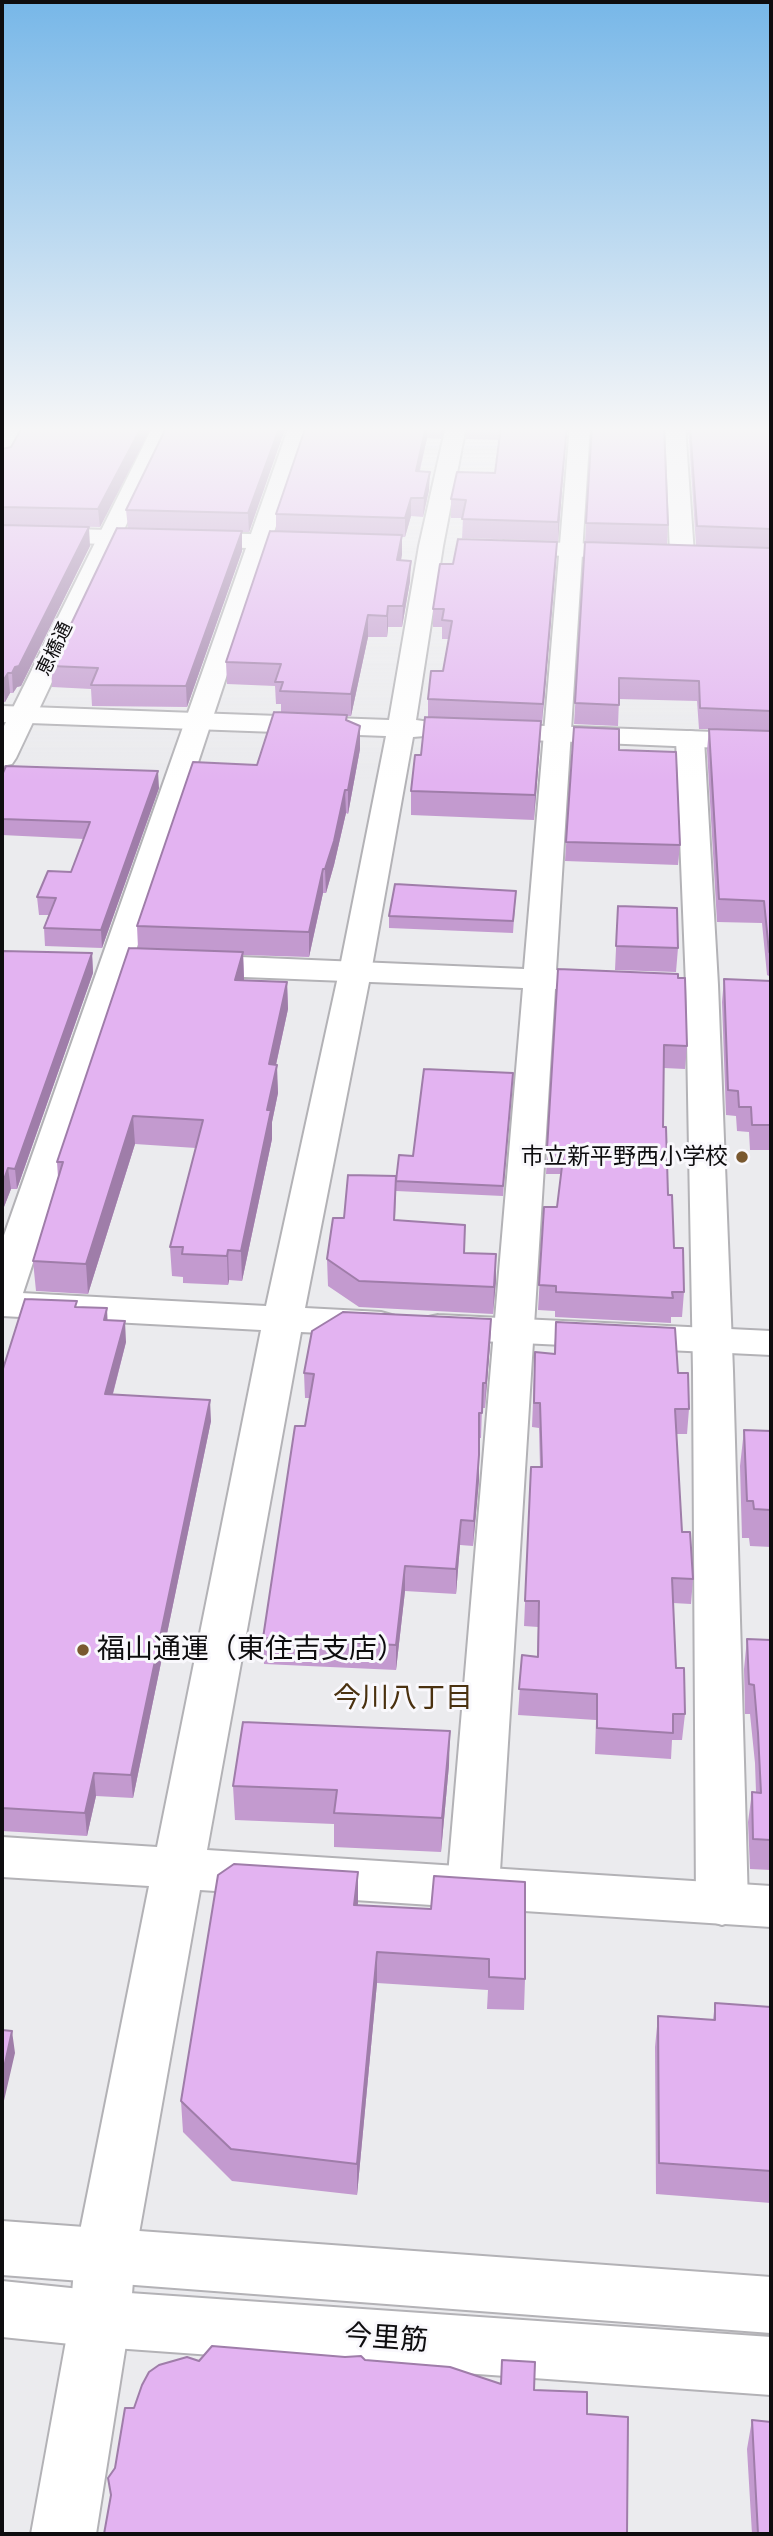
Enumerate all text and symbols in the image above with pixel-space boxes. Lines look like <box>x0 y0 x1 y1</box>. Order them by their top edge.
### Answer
street label: 恵橋通 <box>32 618 78 680</box>
place label: 市立新平野西小学校 <box>521 1143 728 1171</box>
marker: 市立新平野西小学校 <box>734 1149 750 1165</box>
place label: 福山通運（東住吉支店） <box>97 1633 405 1667</box>
marker: 福山通運（東住吉支店） <box>75 1642 91 1658</box>
district label: 今川八丁目 <box>333 1682 473 1716</box>
street label: 今里筋 <box>343 2319 429 2359</box>

